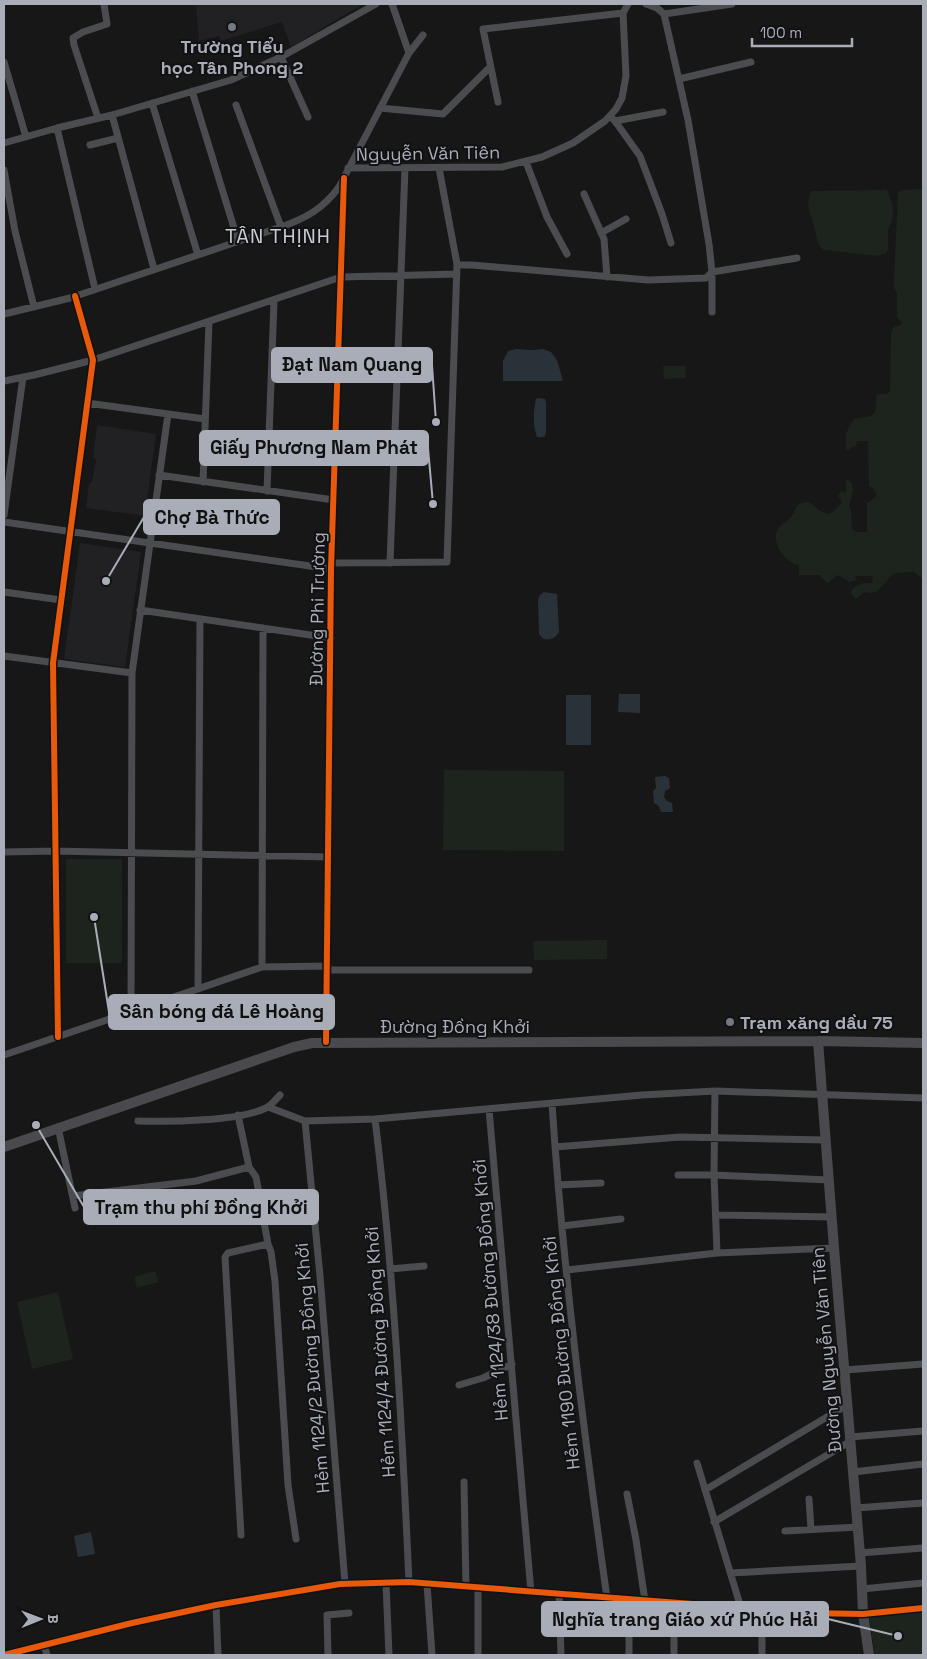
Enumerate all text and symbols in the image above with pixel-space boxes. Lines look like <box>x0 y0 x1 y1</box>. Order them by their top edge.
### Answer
scale bar <box>752 15 852 47</box>
marker: Trường Tiểu học Tân Phong 2 <box>226 21 238 33</box>
text: 100 m <box>760 23 802 42</box>
place label: Trường Tiểu học Tân Phong 2 <box>161 35 304 79</box>
street label: Nguyễn Văn Tiên <box>356 140 500 166</box>
district label: TÂN THỊNH <box>225 223 331 249</box>
callout: Đạt Nam Quang <box>272 348 432 382</box>
text: Đạt Nam Quang <box>282 352 422 377</box>
callout: Giấy Phương Nam Phát <box>200 431 428 465</box>
text: Giấy Phương Nam Phát <box>210 435 418 460</box>
callout: Chợ Bà Thức <box>144 500 279 534</box>
text: Chợ Bà Thức <box>154 505 270 530</box>
street label: Đường Phi Trường <box>304 532 330 686</box>
callout: Sân bóng đá Lê Hoàng <box>109 995 334 1029</box>
text: Sân bóng đá Lê Hoàng <box>120 999 324 1024</box>
place label: Trạm xăng dầu 75 <box>740 1011 893 1034</box>
street label: Đường Đồng Khởi <box>380 1015 530 1038</box>
marker: Trạm xăng dầu 75 <box>724 1016 736 1028</box>
street label: Hẻm 1124/38 Đường Đồng Khởi <box>467 1158 513 1422</box>
callout: Trạm thu phí Đồng Khởi <box>84 1190 318 1224</box>
text: Trạm thu phí Đồng Khởi <box>94 1195 308 1220</box>
street label: Hẻm 1124/4 Đường Đồng Khởi <box>360 1226 400 1478</box>
street label: Hẻm 1190 Đường Đồng Khởi <box>537 1235 585 1471</box>
street label: Hẻm 1124/2 Đường Đồng Khởi <box>290 1242 334 1494</box>
street label: Đường Nguyễn Văn Tiên <box>806 1246 846 1454</box>
north arrow <box>15 1594 65 1644</box>
callout: Nghĩa trang Giáo xứ Phúc Hải <box>542 1602 828 1636</box>
text: Nghĩa trang Giáo xứ Phúc Hải <box>552 1607 818 1632</box>
text: B <box>44 1614 62 1624</box>

